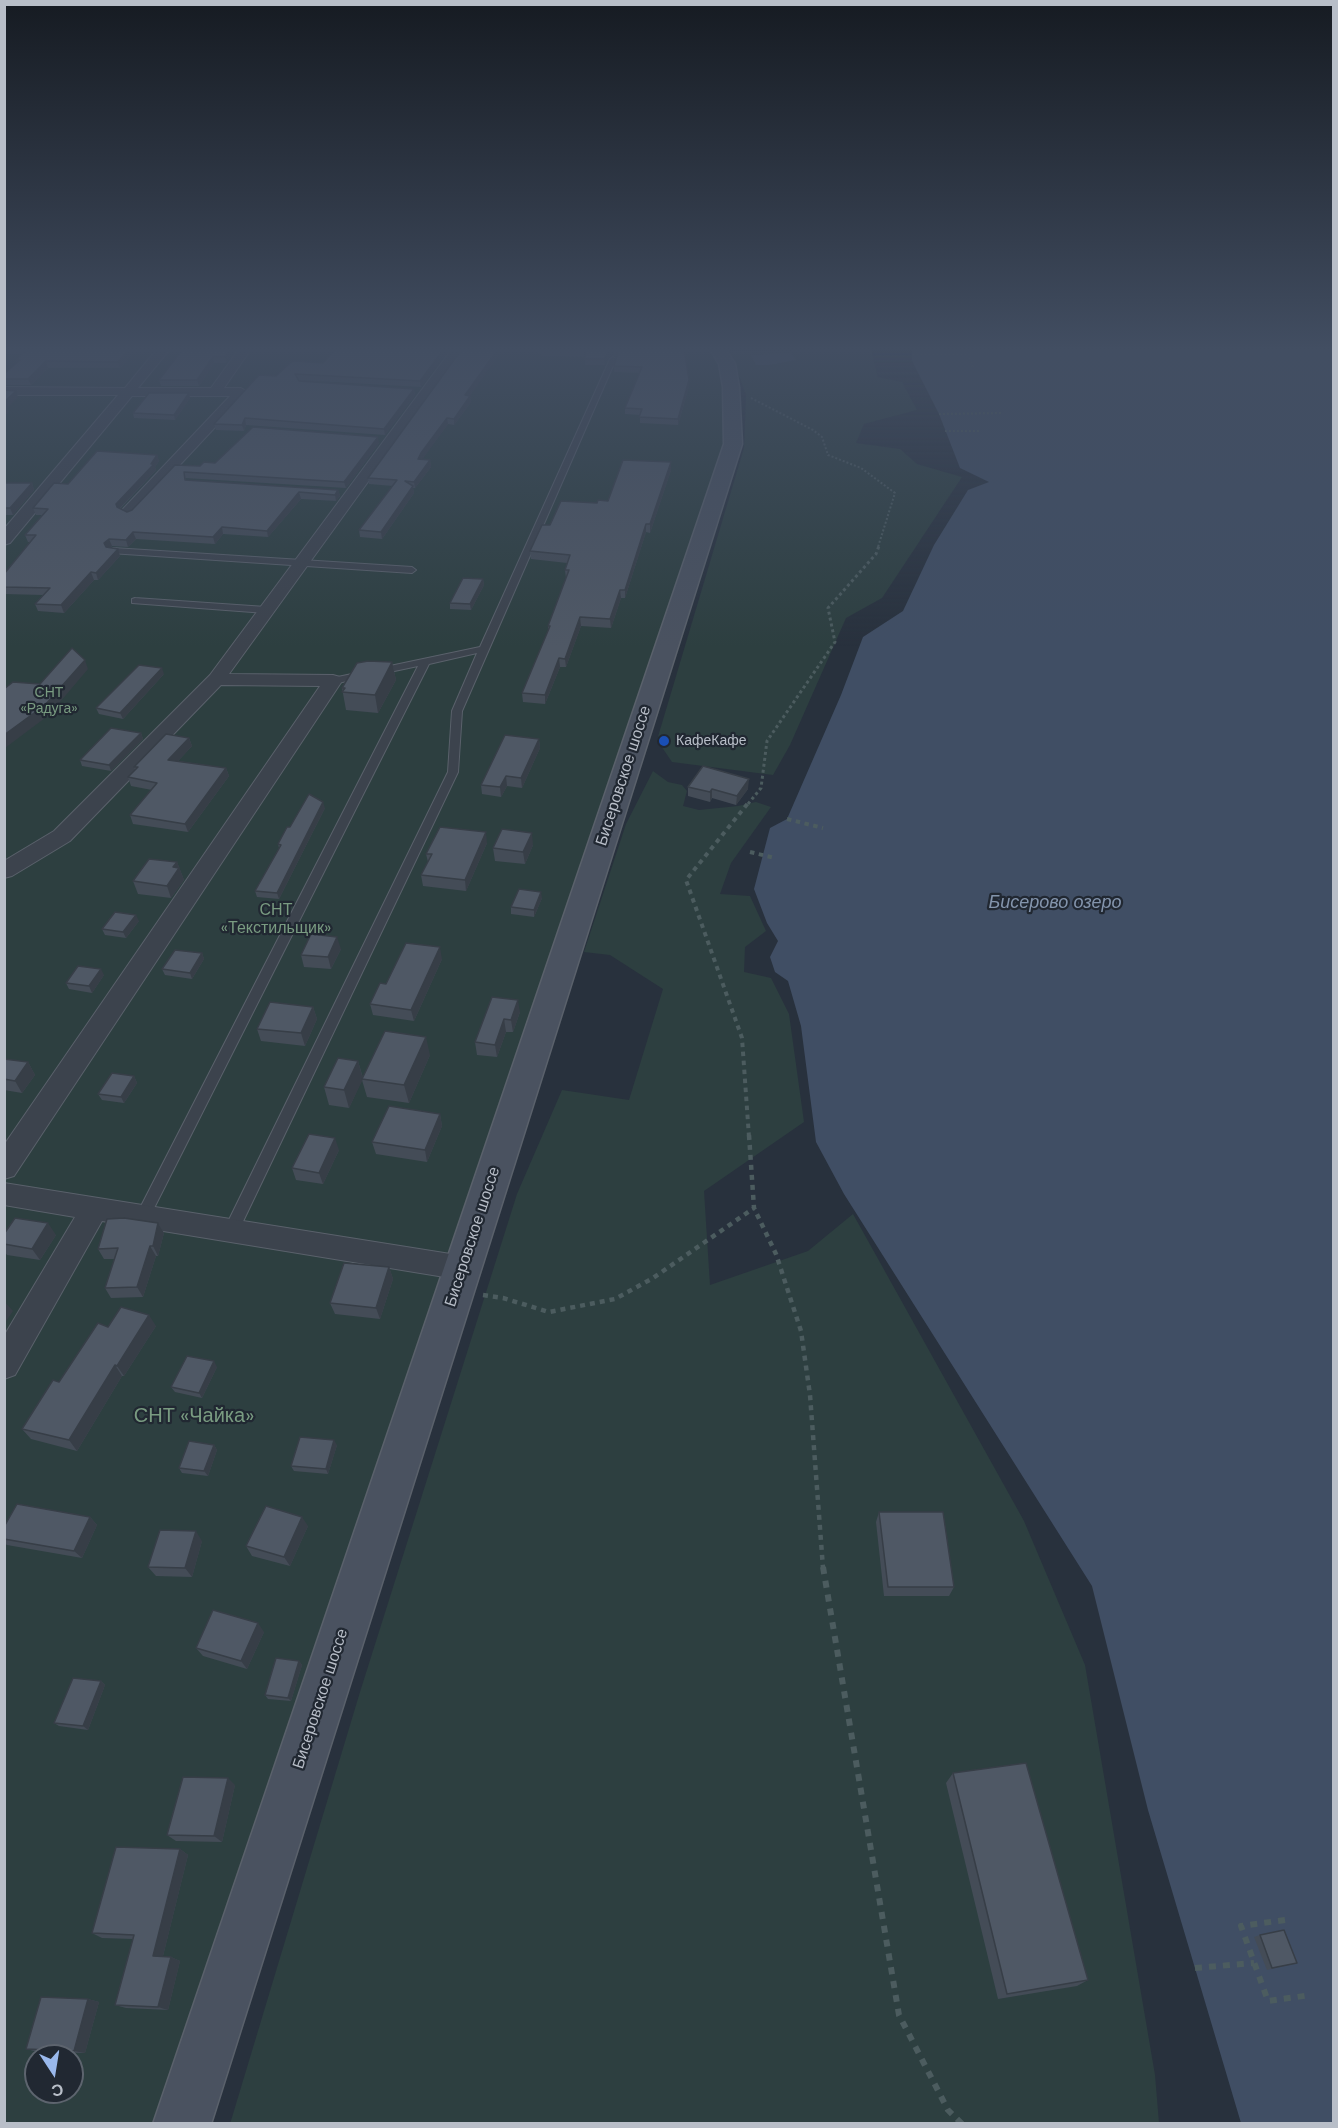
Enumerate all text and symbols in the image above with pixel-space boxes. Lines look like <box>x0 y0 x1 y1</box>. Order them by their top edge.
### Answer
park label: СНТ «Радуга» <box>20 685 78 718</box>
street label: Бисеровское шоссе <box>592 703 656 849</box>
place label: КафеКафе <box>676 733 746 749</box>
marker: КафеКафе <box>657 734 671 748</box>
water label: Бисерово озеро <box>989 892 1121 914</box>
park label: СНТ «Текстильщик» <box>221 901 331 939</box>
street label: Бисеровское шоссе <box>441 1164 505 1310</box>
park label: СНТ «Чайка» <box>134 1405 254 1429</box>
street label: Бисеровское шоссе <box>289 1626 353 1772</box>
north arrow <box>24 2044 84 2104</box>
text: С <box>50 2079 65 2102</box>

